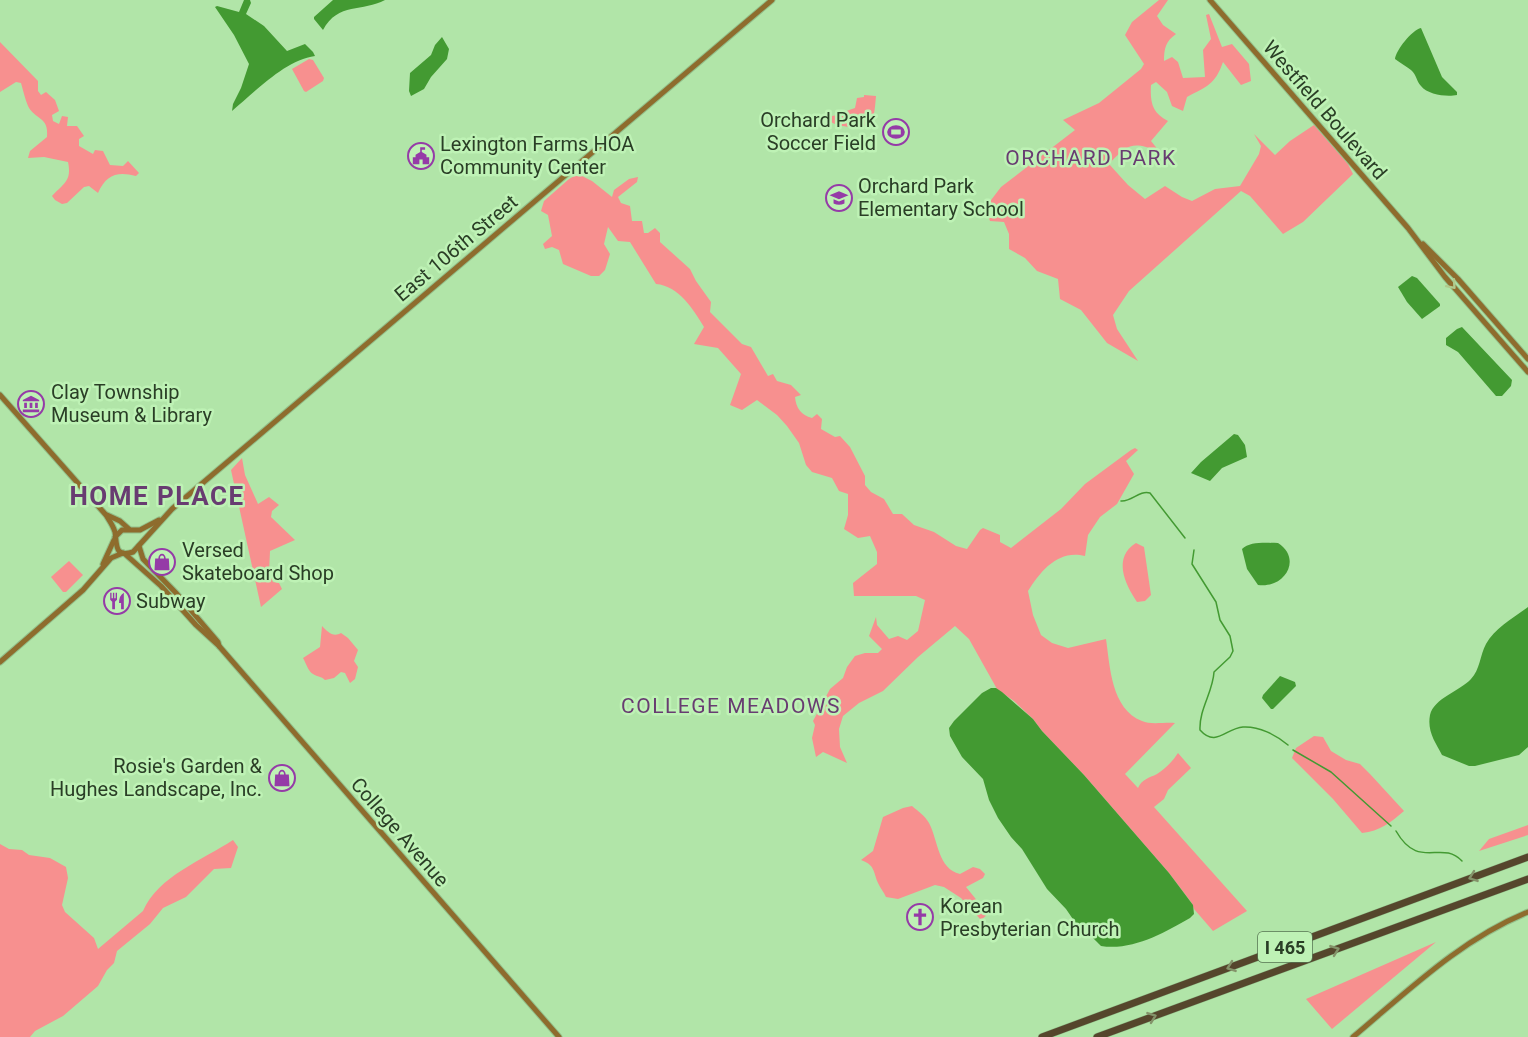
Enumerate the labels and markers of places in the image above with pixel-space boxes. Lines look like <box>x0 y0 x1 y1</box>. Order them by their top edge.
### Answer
place label: Orchard Park Soccer Field <box>760 108 877 155</box>
sports icon: Orchard Park Soccer Field <box>881 117 911 147</box>
place label: Lexington Farms HOA Community Center <box>440 132 634 179</box>
public building icon: Lexington Farms HOA Community Center <box>406 141 436 171</box>
place label: Orchard Park Elementary School <box>858 174 1024 221</box>
school or university icon: Orchard Park Elementary School <box>824 183 854 213</box>
place label: Clay Township Museum & Library <box>51 380 212 427</box>
museum icon: Clay Township Museum & Library <box>16 389 46 419</box>
place label: Versed Skateboard Shop <box>182 538 334 585</box>
shop icon: Versed Skateboard Shop <box>147 547 177 577</box>
restaurant icon: Subway <box>102 586 132 616</box>
place label: Subway <box>136 589 206 613</box>
place label: Rosie's Garden & Hughes Landscape, Inc. <box>50 754 263 801</box>
shop icon: Rosie's Garden & Hughes Landscape, Inc. <box>267 763 297 793</box>
place label: Korean Presbyterian Church <box>940 894 1120 941</box>
church icon: Korean Presbyterian Church <box>905 902 935 932</box>

